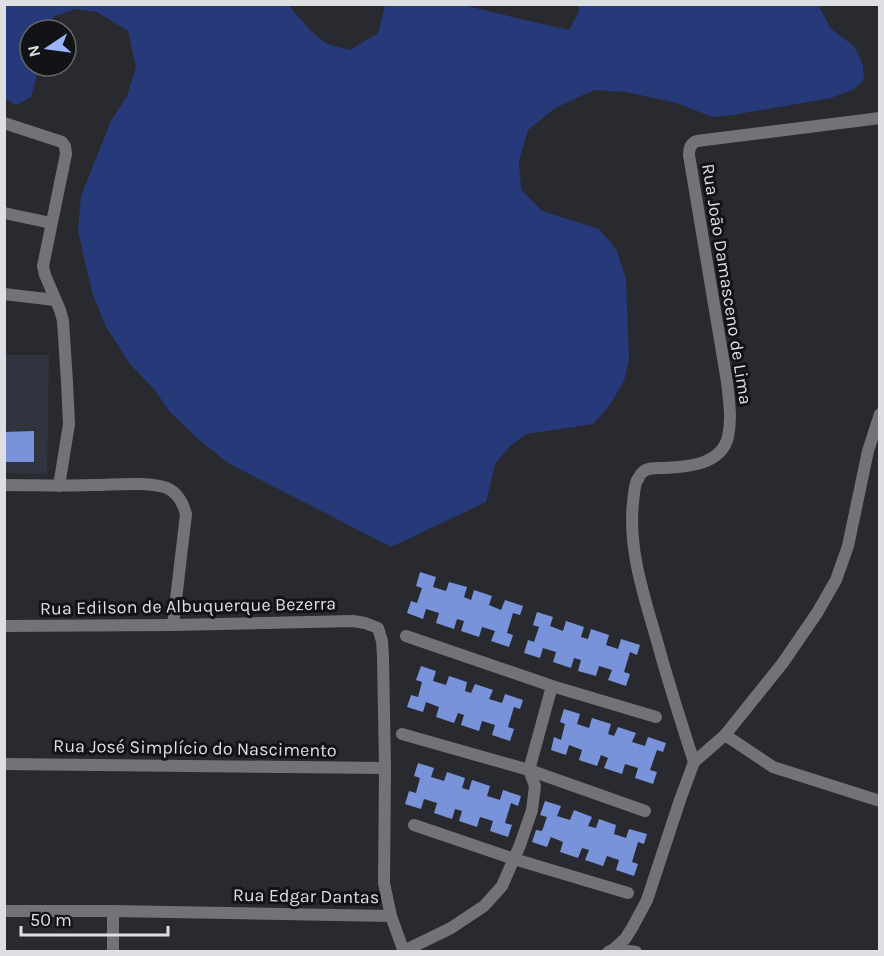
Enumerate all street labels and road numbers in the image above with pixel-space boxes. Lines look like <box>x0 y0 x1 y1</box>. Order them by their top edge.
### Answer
street label: Rua João Damasceno de Lima <box>697 162 757 406</box>
street label: Rua Edilson de Albuquerque Bezerra <box>40 592 336 620</box>
street label: Rua José Simplício do Nascimento <box>53 735 337 761</box>
street label: Rua Edgar Dantas <box>233 884 379 908</box>

